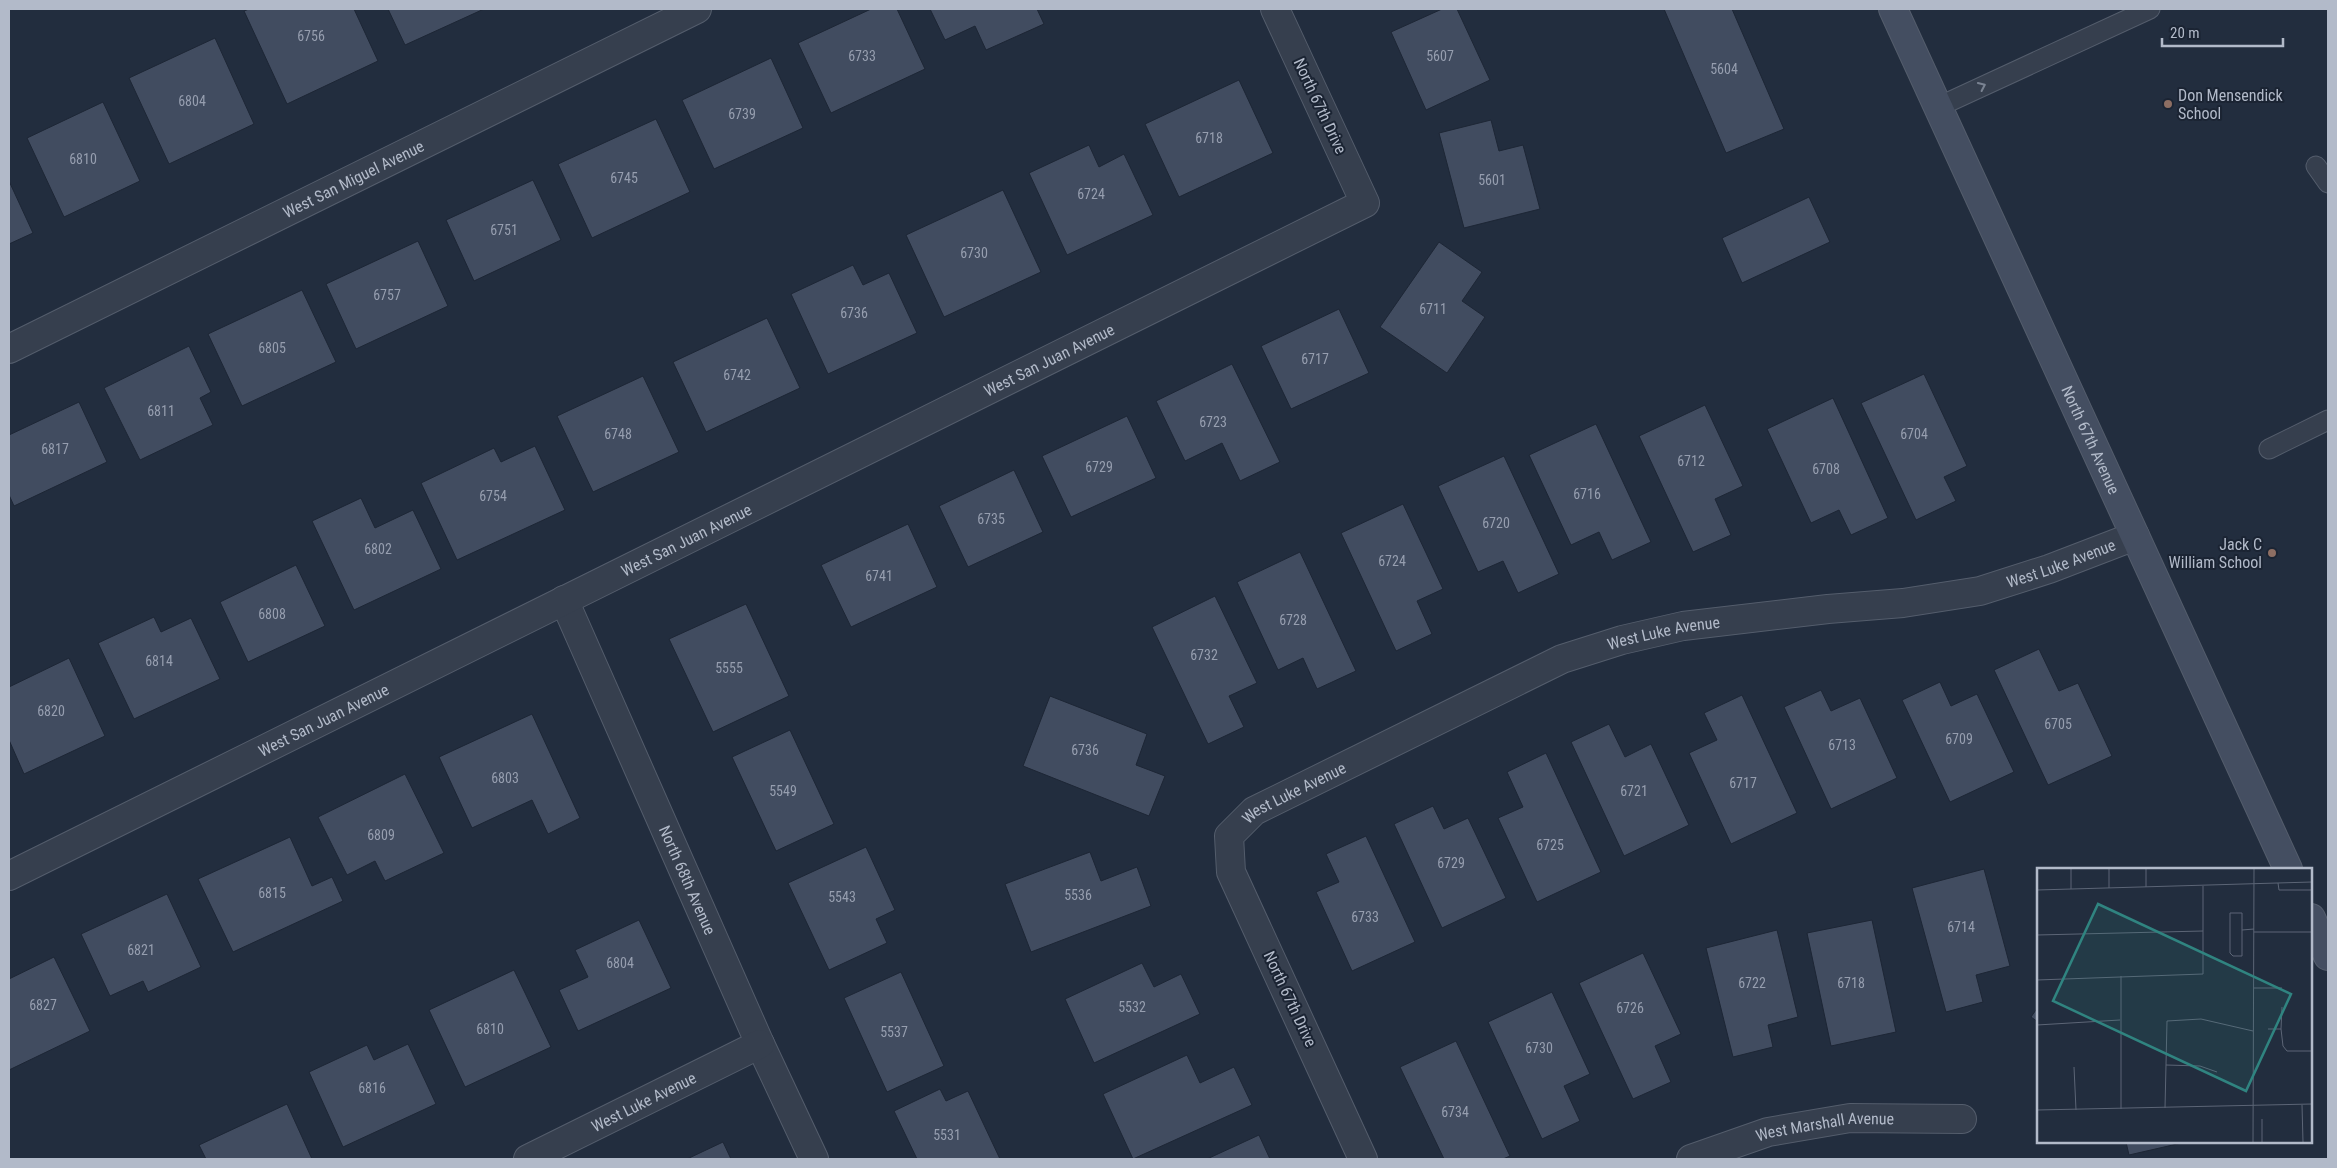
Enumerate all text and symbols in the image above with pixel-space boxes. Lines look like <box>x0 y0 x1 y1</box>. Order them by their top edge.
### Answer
scale bar <box>2162 15 2283 47</box>
text: 20 m <box>2170 24 2200 42</box>
house number: 6756 <box>297 28 325 44</box>
house number: 6733 <box>848 48 876 64</box>
house number: 5607 <box>1426 48 1454 64</box>
street label: North 67th Drive <box>1290 55 1350 157</box>
house number: 5604 <box>1710 61 1738 77</box>
one-way arrow <box>1977 83 1986 93</box>
place label: Don Mensendick School <box>2178 86 2283 123</box>
house number: 6804 <box>178 93 206 109</box>
marker: Don Mensendick School <box>2162 98 2174 110</box>
house number: 6739 <box>728 106 756 122</box>
house number: 6718 <box>1195 130 1223 146</box>
street label: West San Miguel Avenue <box>280 136 427 222</box>
house number: 6810 <box>69 151 97 167</box>
house number: 6745 <box>610 170 638 186</box>
house number: 5601 <box>1478 172 1506 188</box>
house number: 6724 <box>1077 186 1105 202</box>
house number: 6751 <box>490 222 518 238</box>
house number: 6730 <box>960 245 988 261</box>
house number: 6757 <box>373 287 401 303</box>
house number: 6711 <box>1419 301 1447 317</box>
house number: 6736 <box>840 305 868 321</box>
street label: West San Juan Avenue <box>981 320 1117 400</box>
house number: 6805 <box>258 340 286 356</box>
house number: 6717 <box>1301 351 1329 367</box>
house number: 6742 <box>723 367 751 383</box>
street label: North 67th Avenue <box>2058 382 2124 497</box>
house number: 6811 <box>147 403 175 419</box>
house number: 6723 <box>1199 414 1227 430</box>
house number: 6748 <box>604 426 632 442</box>
house number: 6704 <box>1900 426 1928 442</box>
house number: 6817 <box>41 441 69 457</box>
house number: 6712 <box>1677 453 1705 469</box>
house number: 6729 <box>1085 459 1113 475</box>
house number: 6708 <box>1812 461 1840 477</box>
house number: 6716 <box>1573 486 1601 502</box>
house number: 6754 <box>479 488 507 504</box>
street label: West San Juan Avenue <box>618 500 755 580</box>
house number: 6735 <box>977 511 1005 527</box>
house number: 6720 <box>1482 515 1510 531</box>
street label: West Luke Avenue <box>2004 535 2118 591</box>
place label: Jack C William School <box>2169 535 2262 572</box>
house number: 6802 <box>364 541 392 557</box>
marker: Jack C William School <box>2266 547 2278 559</box>
house number: 6724 <box>1378 553 1406 569</box>
house number: 6741 <box>865 568 893 584</box>
house number: 6808 <box>258 606 286 622</box>
house number: 6728 <box>1279 612 1307 628</box>
street label: West Luke Avenue <box>1605 612 1721 654</box>
house number: 6732 <box>1190 647 1218 663</box>
house number: 6814 <box>145 653 173 669</box>
house number: 5555 <box>715 660 743 676</box>
street label: West San Juan Avenue <box>255 680 392 760</box>
house number: 6820 <box>37 703 65 719</box>
house number: 6705 <box>2044 716 2072 732</box>
house number: 6709 <box>1945 731 1973 747</box>
house number: 6713 <box>1828 737 1856 753</box>
house number: 6736 <box>1071 742 1099 758</box>
street label: West Luke Avenue <box>1238 758 1349 827</box>
house number: 6803 <box>491 770 519 786</box>
house number: 6717 <box>1729 775 1757 791</box>
house number: 5549 <box>769 783 797 799</box>
house number: 6721 <box>1620 783 1648 799</box>
street label: North 68th Avenue <box>655 822 720 937</box>
house number: 6809 <box>367 827 395 843</box>
house number: 6725 <box>1536 837 1564 853</box>
house number: 6729 <box>1437 855 1465 871</box>
inset map <box>2037 868 2312 1143</box>
house number: 6815 <box>258 885 286 901</box>
house number: 5536 <box>1064 887 1092 903</box>
house number: 5543 <box>828 889 856 905</box>
house number: 6733 <box>1351 909 1379 925</box>
house number: 6714 <box>1947 919 1975 935</box>
house number: 6821 <box>127 942 155 958</box>
street label: North 67th Drive <box>1260 948 1320 1050</box>
house number: 6804 <box>606 955 634 971</box>
house number: 6722 <box>1738 975 1766 991</box>
house number: 6718 <box>1837 975 1865 991</box>
house number: 6827 <box>29 997 57 1013</box>
house number: 5532 <box>1118 999 1146 1015</box>
house number: 6726 <box>1616 1000 1644 1016</box>
house number: 6810 <box>476 1021 504 1037</box>
house number: 5537 <box>880 1024 908 1040</box>
house number: 6730 <box>1525 1040 1553 1056</box>
street label: West Luke Avenue <box>588 1068 699 1136</box>
house number: 6816 <box>358 1080 386 1096</box>
house number: 6734 <box>1441 1104 1469 1120</box>
street label: West Marshall Avenue <box>1753 1108 1894 1145</box>
house number: 5531 <box>933 1127 961 1143</box>

